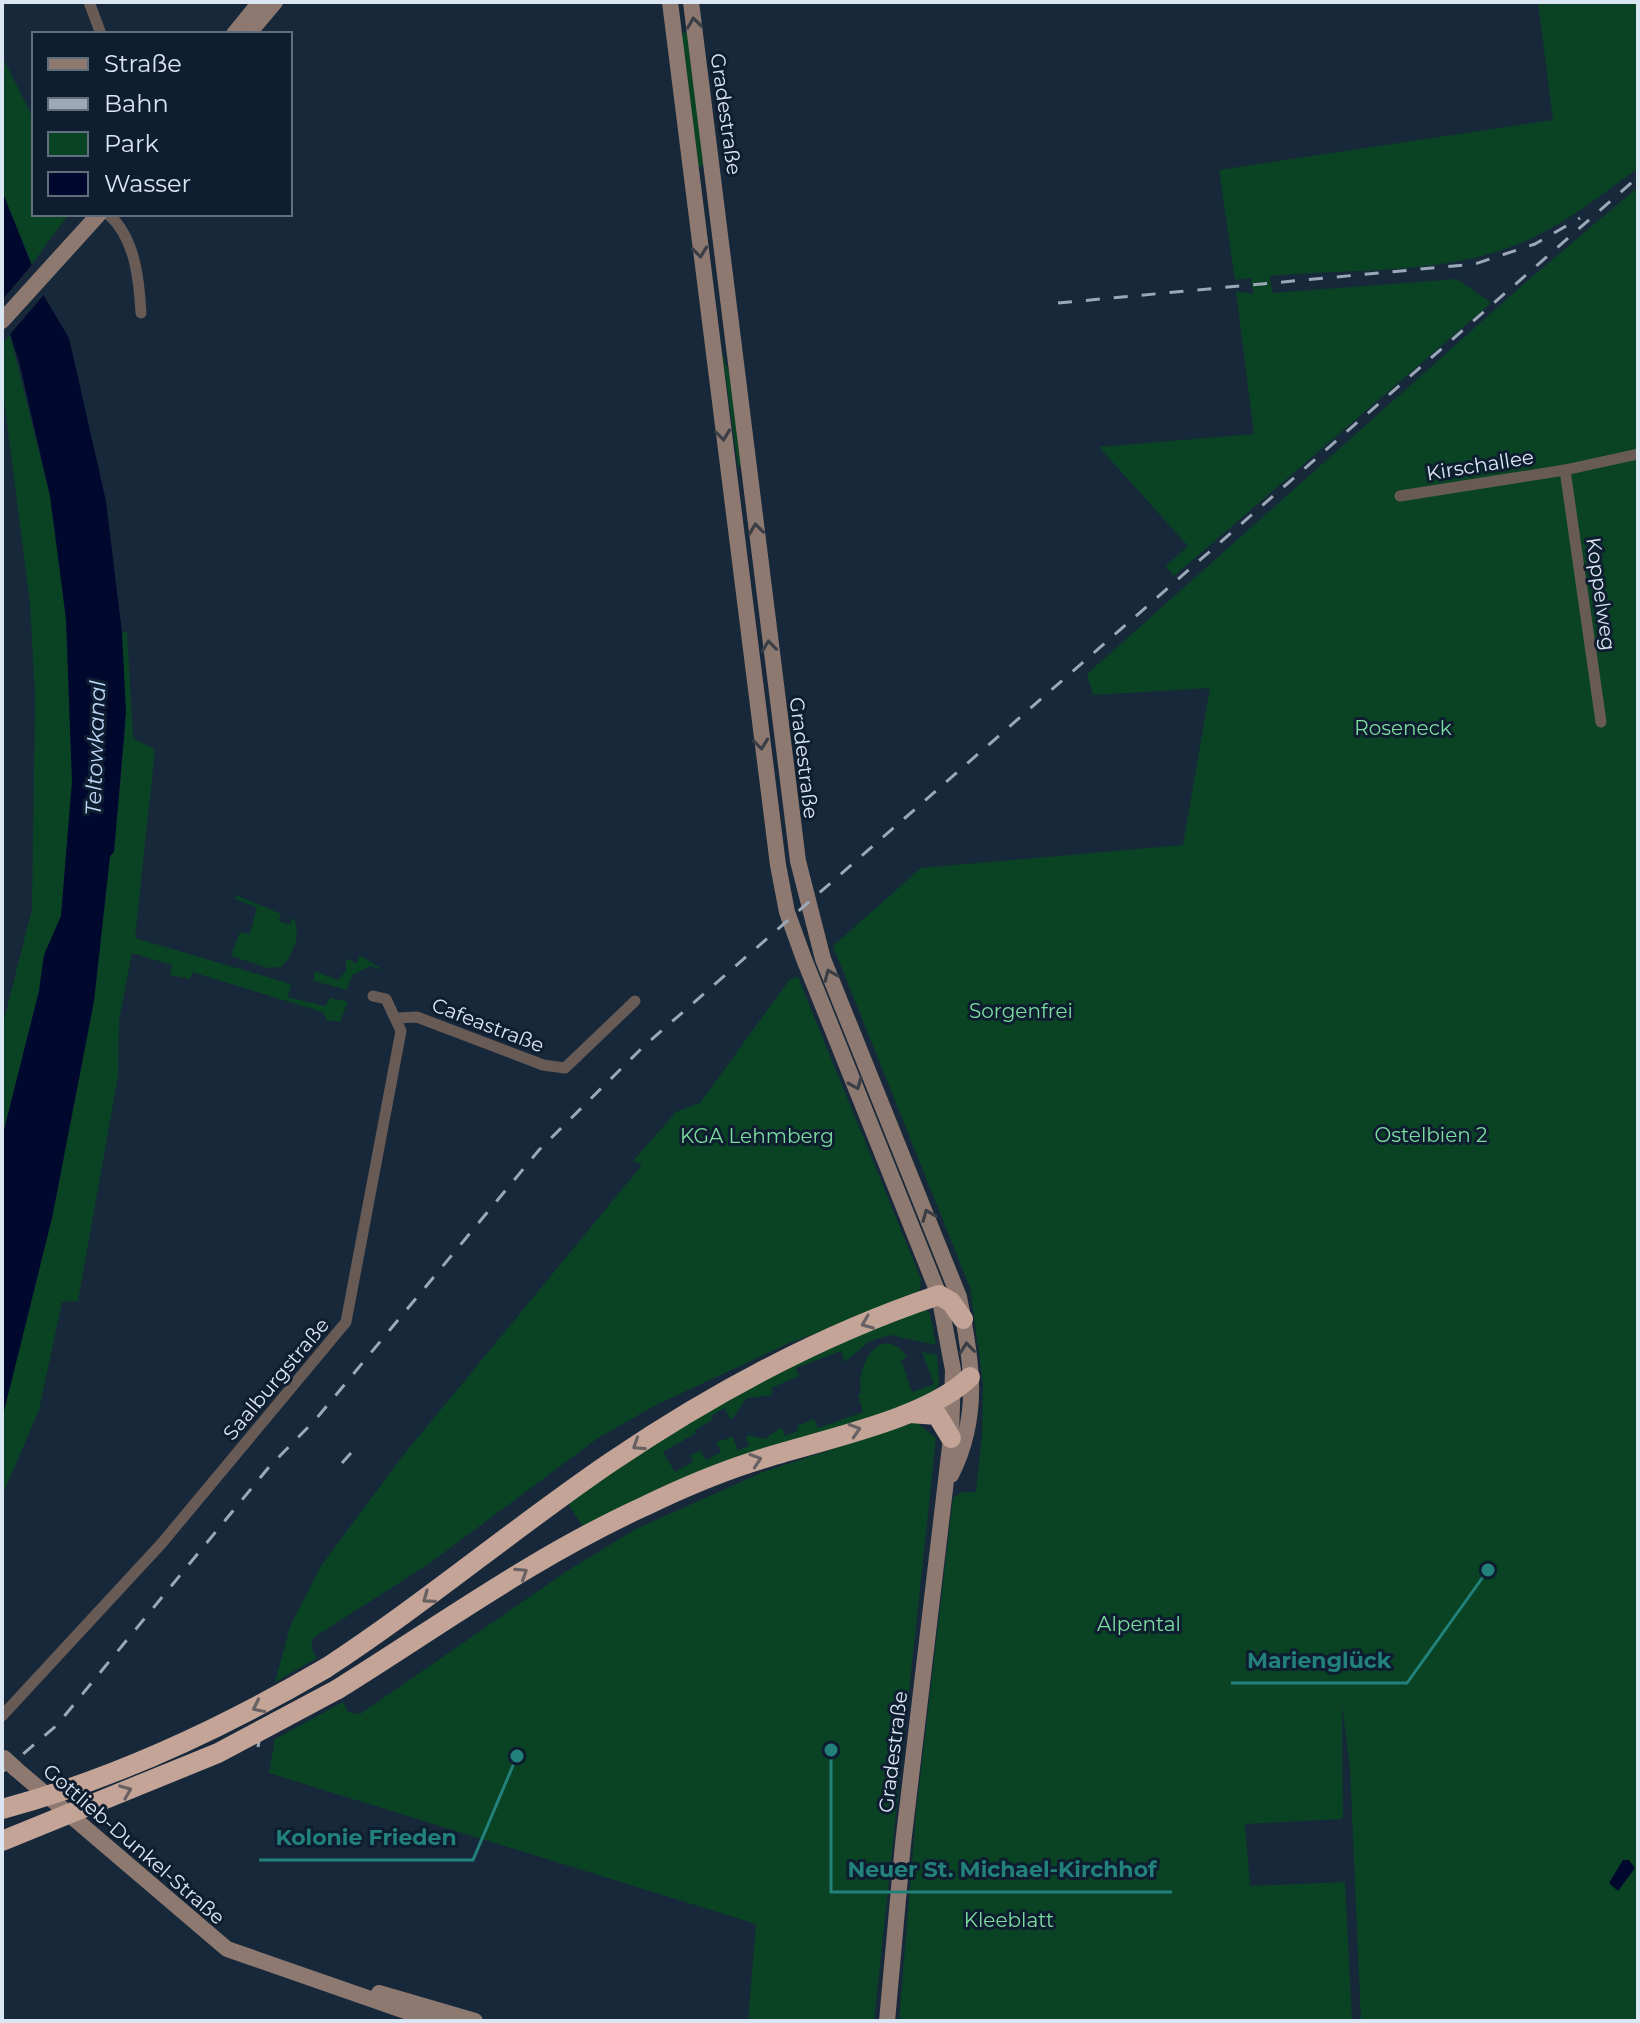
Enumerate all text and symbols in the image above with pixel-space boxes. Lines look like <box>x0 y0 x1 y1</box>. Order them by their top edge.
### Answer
one-way arrow <box>686 17 703 30</box>
legend <box>32 32 292 216</box>
text: Straße <box>104 49 182 78</box>
street label: Gradestraße <box>706 52 746 176</box>
text: Bahn <box>104 89 169 118</box>
text: Park <box>104 129 159 158</box>
text: Wasser <box>104 169 191 198</box>
one-way arrow <box>692 246 709 259</box>
one-way arrow <box>714 428 731 442</box>
street label: Kirschallee <box>1424 445 1536 485</box>
one-way arrow <box>747 522 764 535</box>
street label: Koppelweg <box>1581 536 1621 652</box>
one-way arrow <box>761 639 778 652</box>
water label: Teltowkanal <box>80 680 111 816</box>
street label: Gradestraße <box>785 696 823 820</box>
park label: Roseneck <box>1354 716 1452 740</box>
one-way arrow <box>752 737 769 750</box>
one-way arrow <box>823 969 839 983</box>
street label: Cafeastraße <box>428 993 548 1057</box>
park label: Sorgenfrei <box>969 999 1073 1023</box>
one-way arrow <box>847 1076 863 1090</box>
park label: Ostelbien 2 <box>1375 1123 1487 1147</box>
park label: KGA Lehmberg <box>680 1124 834 1148</box>
one-way arrow <box>921 1209 938 1223</box>
street label: Saalburgstraße <box>218 1313 334 1445</box>
one-way arrow <box>861 1313 875 1330</box>
one-way arrow <box>959 1341 976 1354</box>
one-way arrow <box>847 1423 861 1439</box>
one-way arrow <box>632 1435 646 1450</box>
one-way arrow <box>748 1454 762 1470</box>
one-way arrow <box>513 1567 528 1582</box>
one-way arrow <box>422 1589 437 1603</box>
park label: Alpental <box>1097 1612 1181 1636</box>
callout: Marienglück <box>1231 1637 1407 1683</box>
text: Marienglück <box>1247 1647 1392 1674</box>
street label: Gradestraße <box>874 1690 912 1814</box>
one-way arrow <box>251 1697 266 1712</box>
street label: Gottlieb-Dunkel-Straße <box>38 1759 230 1929</box>
one-way arrow <box>118 1785 133 1801</box>
callout: Kolonie Frieden <box>259 1814 473 1860</box>
text: Kolonie Frieden <box>275 1824 457 1851</box>
callout: Neuer St. Michael-Kirchhof <box>831 1846 1172 1892</box>
text: Neuer St. Michael-Kirchhof <box>847 1856 1158 1883</box>
park label: Kleeblatt <box>964 1908 1054 1932</box>

